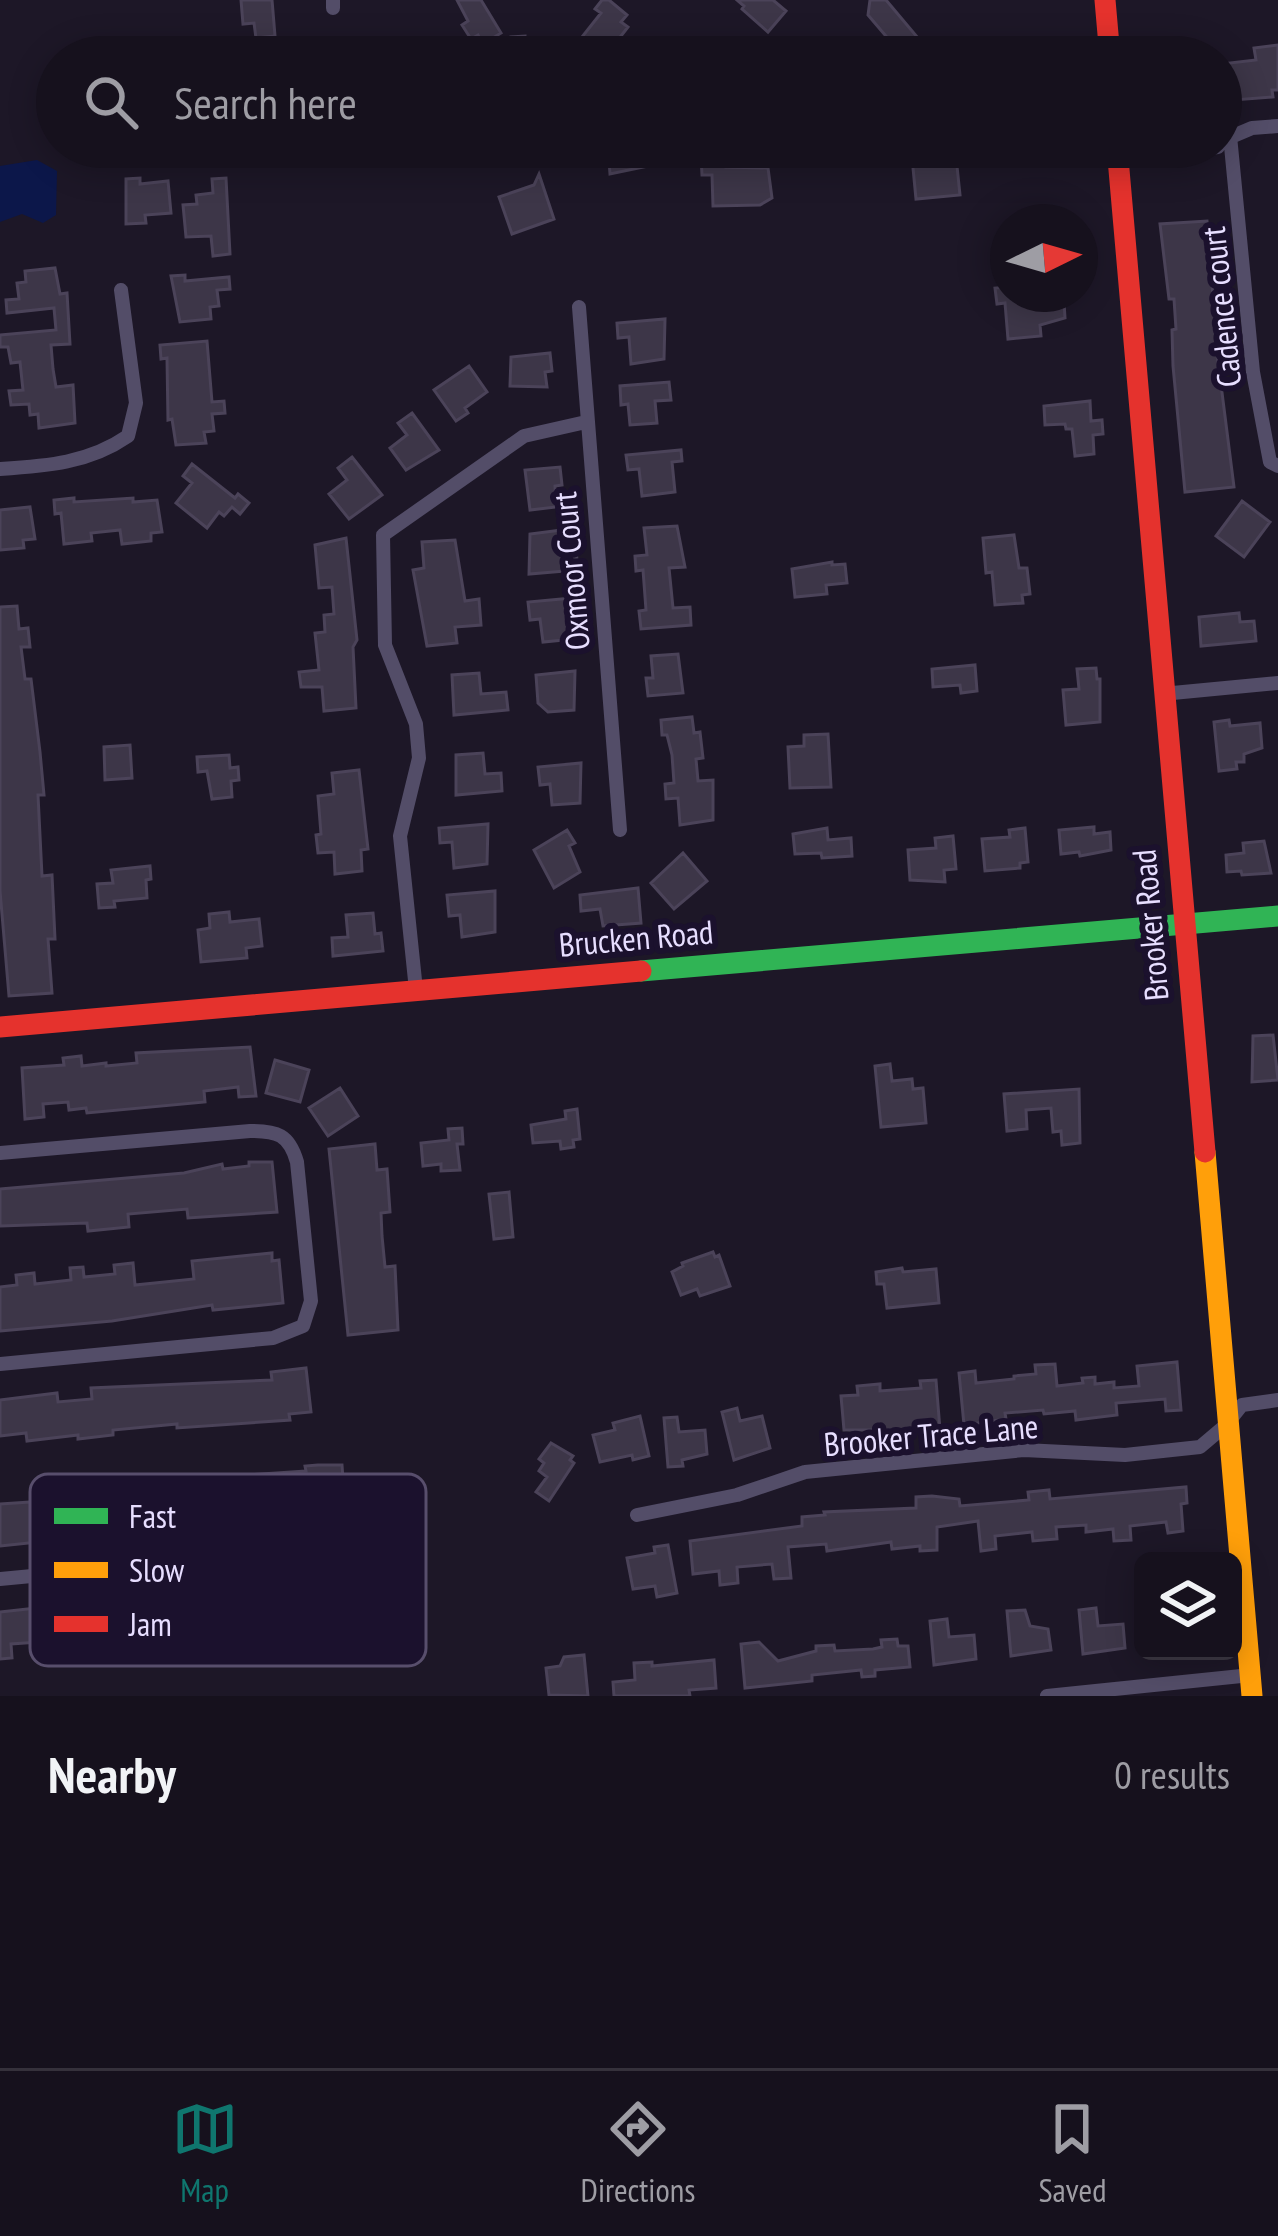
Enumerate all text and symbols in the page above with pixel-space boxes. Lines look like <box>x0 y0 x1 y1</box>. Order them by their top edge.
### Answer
search box <box>36 36 1242 168</box>
icon: search <box>78 69 144 135</box>
text: Search here <box>174 73 357 131</box>
north arrow <box>990 204 1098 312</box>
street label: Cadence court <box>1191 225 1250 389</box>
street label: Oxmoor Court <box>542 490 599 652</box>
street label: Brooker Road <box>1121 848 1178 1002</box>
street label: Brucken Road <box>557 909 715 966</box>
street label: Brooker Trace Lane <box>822 1404 1040 1465</box>
legend <box>30 1474 426 1666</box>
text: Fast <box>129 1494 176 1537</box>
text: Slow <box>129 1548 185 1591</box>
map controls <box>1134 1552 1242 1660</box>
button: layers <box>1134 1552 1242 1660</box>
text: Jam <box>128 1602 172 1645</box>
text: Nearby <box>48 1741 176 1807</box>
text: 0 results <box>1114 1749 1230 1800</box>
tab: Map <box>172 2096 238 2211</box>
tab: Directions <box>581 2096 695 2211</box>
tab: Saved <box>1038 2096 1106 2211</box>

